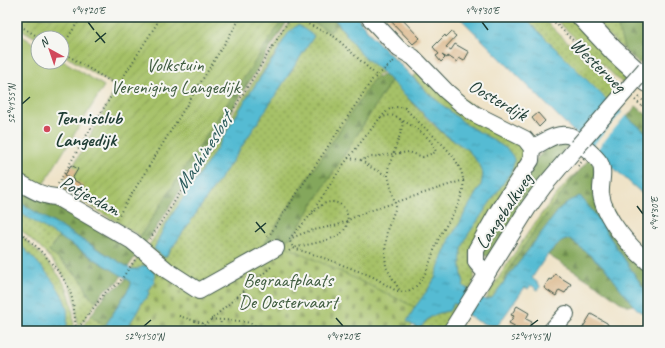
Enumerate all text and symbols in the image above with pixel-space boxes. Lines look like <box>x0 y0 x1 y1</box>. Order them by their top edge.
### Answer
text: 4°49'20"E <box>71 4 107 17</box>
text: 4°49'30"E <box>465 4 501 17</box>
north arrow <box>30 30 70 70</box>
text: N <box>36 33 52 50</box>
street label: Westerweg <box>565 33 632 98</box>
park label: Volkstuin Vereniging Langedijk <box>110 53 242 99</box>
street label: Oosterdijk <box>464 74 533 127</box>
text: 52°41'55"N <box>5 82 18 124</box>
water label: Machinesloot <box>168 104 241 197</box>
place label: Tennisclub Langedijk <box>55 106 123 152</box>
marker: Tennisclub Langedijk <box>42 124 52 134</box>
street label: Langebalkweg <box>470 167 539 254</box>
street label: Potjesdam <box>56 170 125 222</box>
text: 4°49'30"E <box>648 195 661 231</box>
park label: Begraafplaats De Oostervaart <box>238 268 340 314</box>
text: 52°41'50"N <box>124 330 166 343</box>
text: 4°49'20"E <box>326 330 362 343</box>
text: 52°41'45"N <box>510 330 552 343</box>

